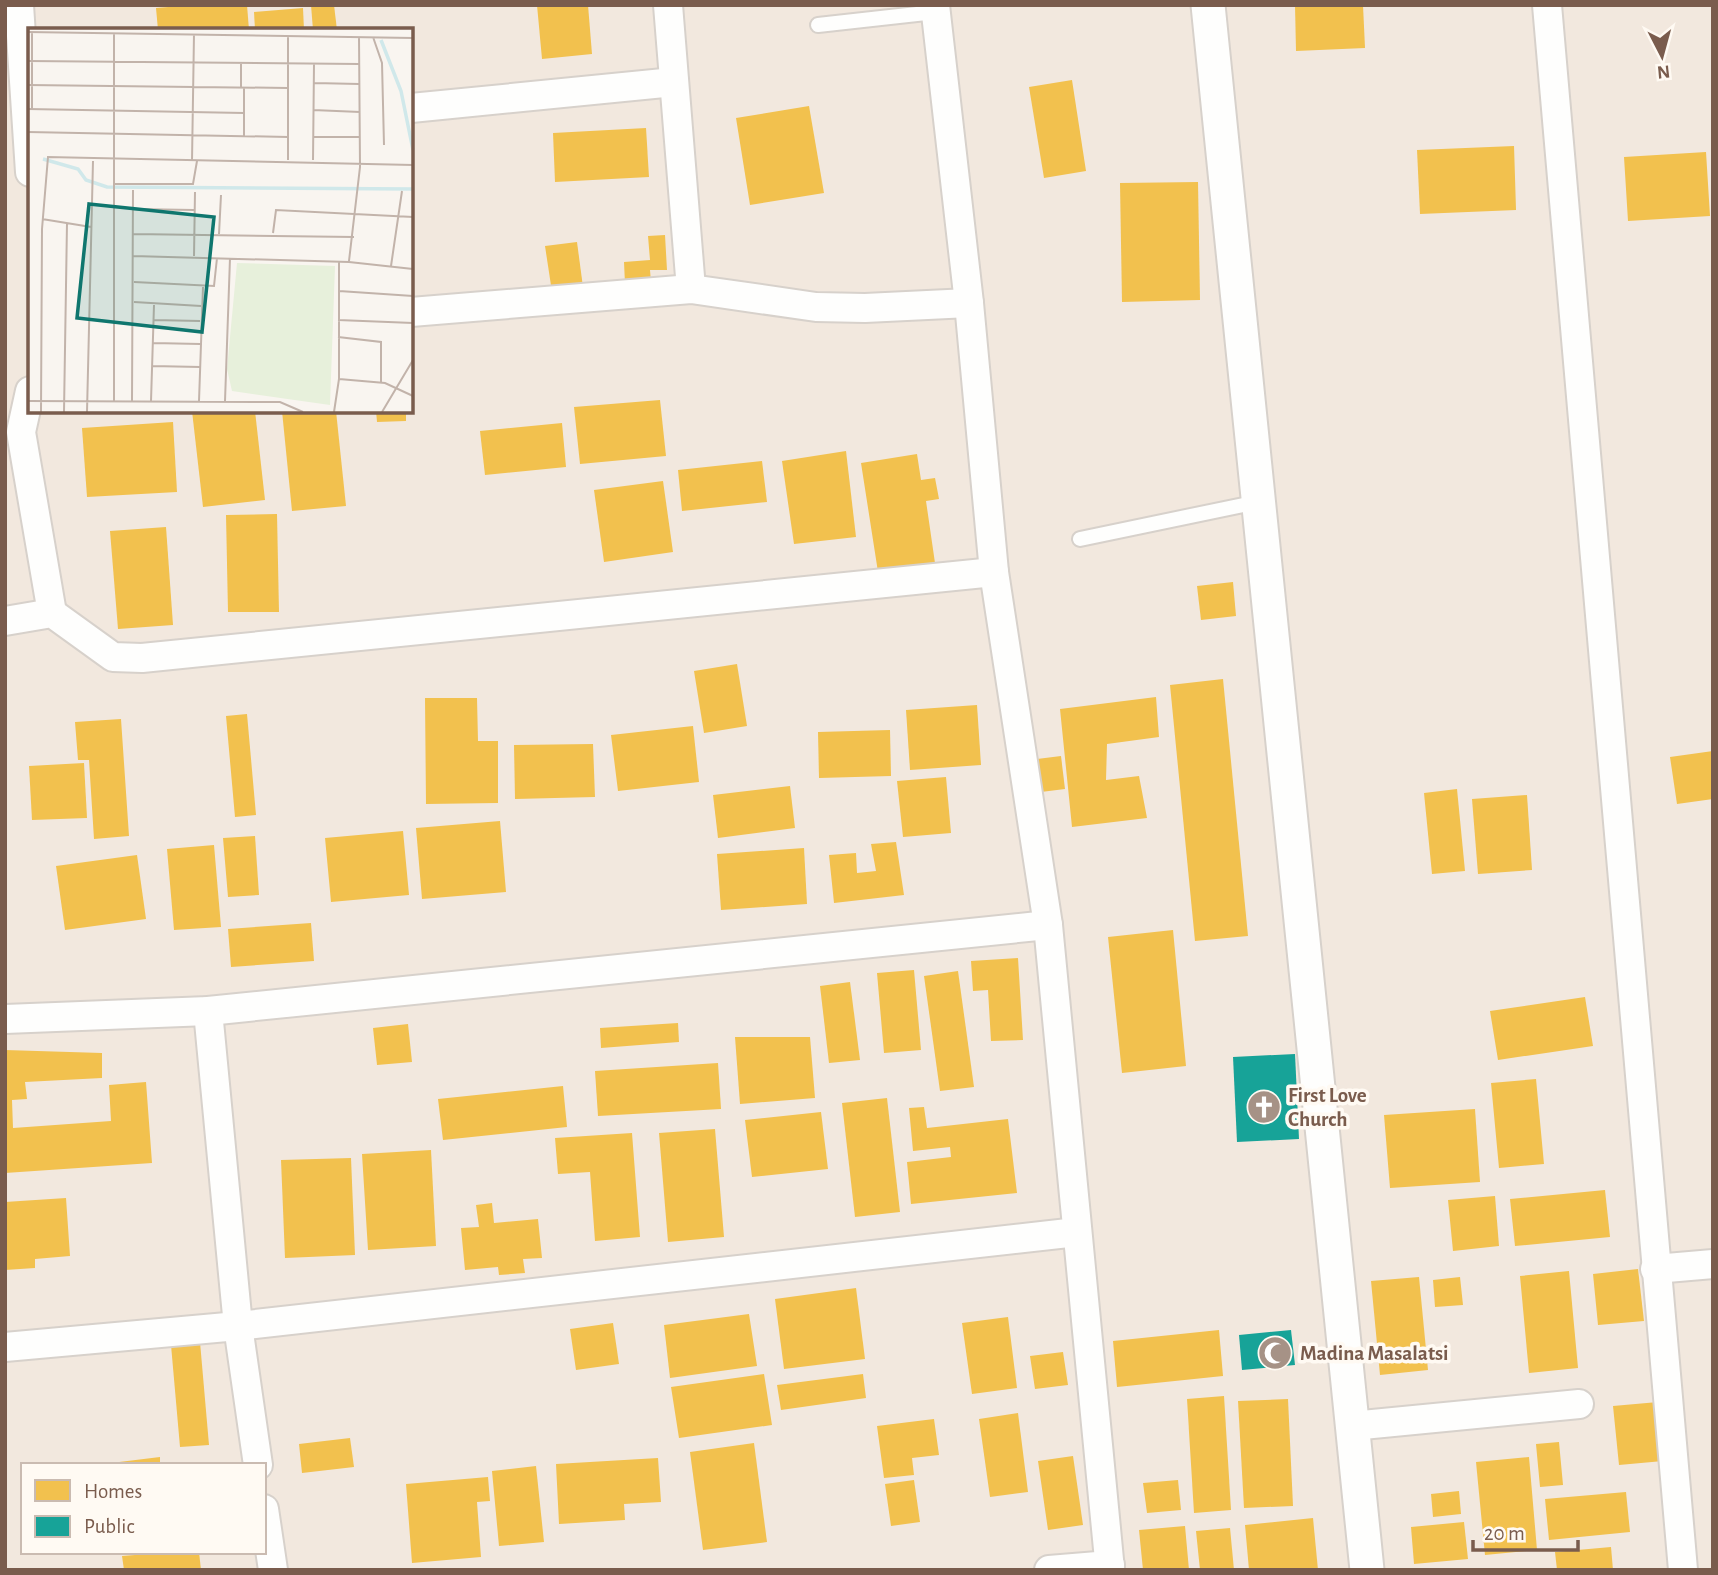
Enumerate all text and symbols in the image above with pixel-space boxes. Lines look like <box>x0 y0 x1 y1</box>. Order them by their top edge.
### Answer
north arrow <box>1627 21 1697 91</box>
inset map <box>28 28 413 413</box>
text: N <box>1656 61 1671 82</box>
place label: First Love Church <box>1288 1085 1367 1130</box>
church icon: First Love Church <box>1245 1088 1283 1126</box>
mosque icon: Madina Masalatsi <box>1256 1334 1294 1372</box>
place label: Madina Masalatsi <box>1300 1343 1449 1364</box>
legend <box>21 1463 266 1554</box>
text: Homes <box>84 1481 142 1502</box>
scale bar <box>1473 1508 1578 1552</box>
text: Public <box>84 1516 134 1537</box>
text: 20 m <box>1484 1523 1525 1544</box>

